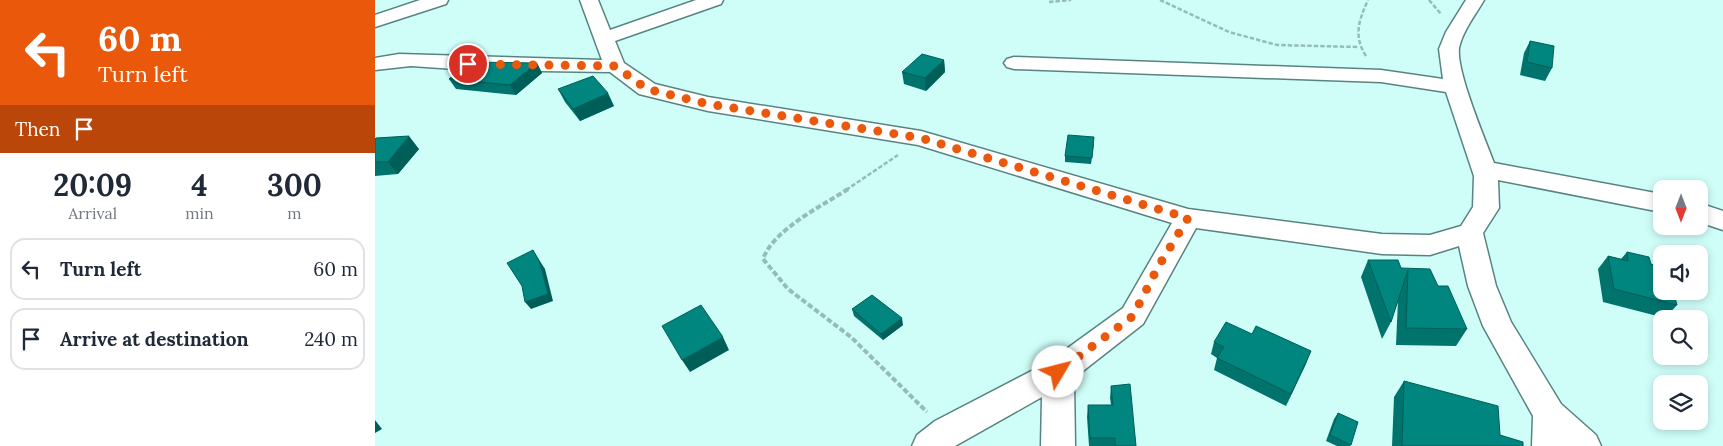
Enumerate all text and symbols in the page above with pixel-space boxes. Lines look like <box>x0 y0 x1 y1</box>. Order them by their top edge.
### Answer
text: 60 m <box>98 16 182 61</box>
icon: left <box>15 20 80 85</box>
pin <box>447 43 489 85</box>
icon: arrive <box>454 50 482 78</box>
text: Turn left <box>98 60 188 88</box>
icon: arrive <box>70 115 98 143</box>
text: Then <box>15 117 60 141</box>
text: 20:09 <box>53 166 132 204</box>
text: 4 <box>191 166 208 204</box>
text: 300 <box>267 166 322 204</box>
north arrow <box>1653 180 1707 235</box>
map controls <box>1653 180 1708 430</box>
text: Arrival <box>68 203 117 223</box>
text: min <box>185 203 214 223</box>
text: m <box>287 203 302 223</box>
button: sound <box>1653 245 1708 300</box>
icon: left <box>17 255 45 283</box>
text: Turn left <box>60 257 141 281</box>
text: 60 m <box>313 257 358 281</box>
button: search <box>1653 310 1708 365</box>
icon: arrive <box>17 325 45 353</box>
text: Arrive at destination <box>60 327 249 351</box>
text: 240 m <box>304 327 358 351</box>
position arrow <box>1031 345 1083 397</box>
button: layers <box>1653 375 1708 430</box>

